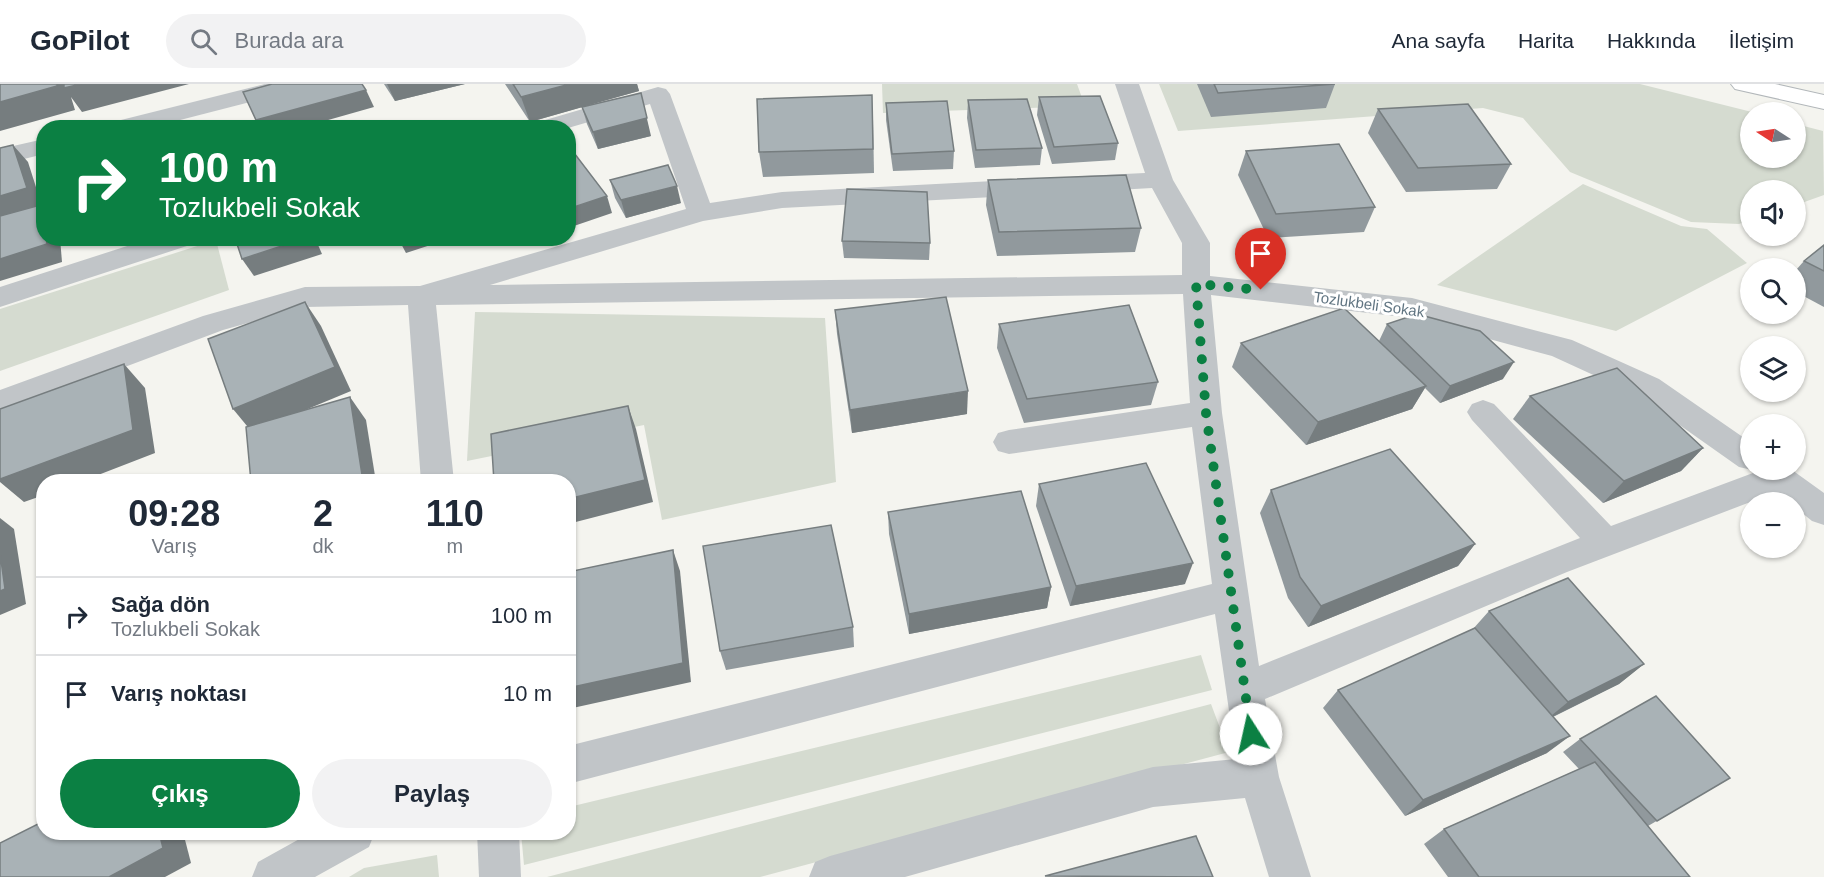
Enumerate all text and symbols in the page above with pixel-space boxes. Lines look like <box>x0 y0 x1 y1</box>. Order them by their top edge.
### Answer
search box <box>166 14 586 68</box>
text: GoPilot <box>30 25 130 56</box>
icon: search <box>187 25 220 58</box>
text: Burada ara <box>235 28 343 53</box>
text: Ana sayfa <box>1392 29 1485 52</box>
text: Harita <box>1518 29 1574 52</box>
text: Hakkında <box>1607 29 1696 52</box>
text: İletişim <box>1729 29 1794 52</box>
north arrow <box>1740 102 1806 168</box>
map controls <box>1740 102 1806 558</box>
icon: right <box>60 144 138 222</box>
text: 100 m <box>159 144 278 191</box>
button: sound <box>1740 180 1806 246</box>
text: Tozlukbeli Sokak <box>159 193 360 223</box>
pin <box>1235 228 1286 290</box>
icon: arrive <box>1244 237 1277 270</box>
button: search <box>1740 258 1806 324</box>
street label: Tozlukbeli Sokak <box>1312 288 1426 320</box>
button: layers <box>1740 336 1806 402</box>
button: + <box>1740 414 1806 480</box>
button: − <box>1740 492 1806 558</box>
text: 09:28 <box>128 493 220 534</box>
text: 2 <box>313 493 333 534</box>
text: 110 <box>426 493 484 534</box>
text: Varış <box>152 535 197 557</box>
text: dk <box>312 535 334 557</box>
text: m <box>446 535 463 557</box>
text: Sağa dön <box>111 592 210 617</box>
icon: right <box>60 600 93 633</box>
text: 100 m <box>491 603 552 628</box>
text: Tozlukbeli Sokak <box>111 618 260 640</box>
icon: arrive <box>60 678 93 711</box>
text: Varış noktası <box>111 681 247 706</box>
text: 10 m <box>503 681 552 706</box>
position arrow <box>1219 702 1283 766</box>
button: Çıkış <box>60 759 300 828</box>
button: Paylaş <box>312 759 552 828</box>

